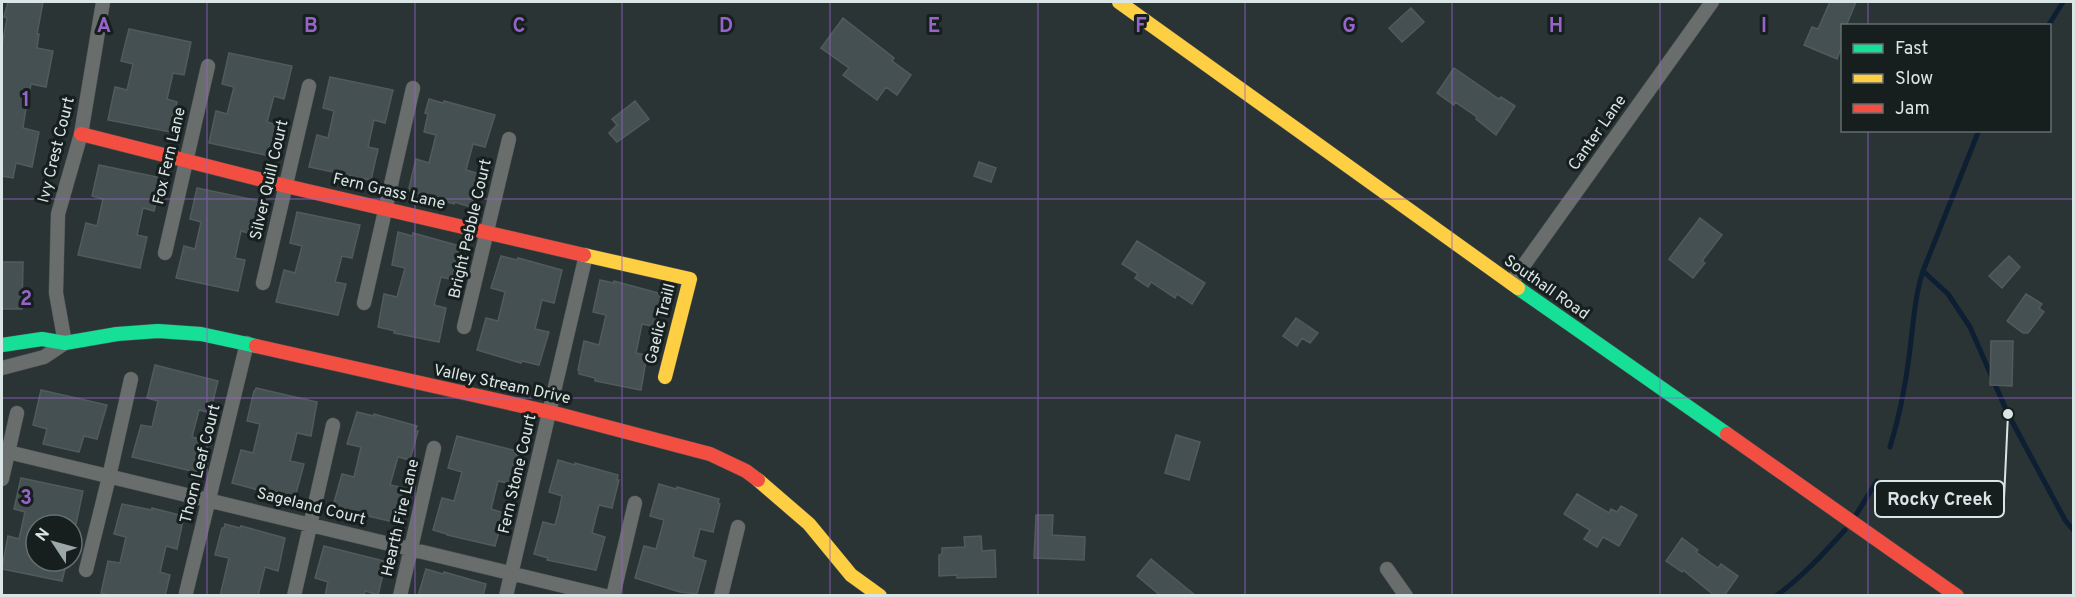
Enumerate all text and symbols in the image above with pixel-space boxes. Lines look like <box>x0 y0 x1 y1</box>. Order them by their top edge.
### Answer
text: A <box>97 14 111 40</box>
text: B <box>304 14 318 40</box>
text: C <box>513 14 525 40</box>
text: D <box>719 14 733 40</box>
text: E <box>928 14 940 40</box>
text: F <box>1135 14 1147 40</box>
text: G <box>1342 14 1356 40</box>
text: H <box>1549 14 1563 40</box>
text: I <box>1761 14 1767 40</box>
legend <box>1841 24 2051 132</box>
text: Fast <box>1895 38 1928 61</box>
text: Slow <box>1895 68 1933 91</box>
text: 1 <box>22 88 30 114</box>
street label: Canter Lane <box>1565 91 1631 175</box>
street label: Ivy Crest Court <box>34 95 80 205</box>
text: Jam <box>1895 98 1930 121</box>
street label: Fox Fern Lane <box>149 105 191 207</box>
street label: Silver Quill Court <box>246 118 294 242</box>
street label: Bright Pebble Court <box>445 157 497 301</box>
street label: Fern Grass Lane <box>331 169 447 215</box>
street label: Southall Road <box>1499 251 1593 325</box>
street label: Gaelic Traill <box>641 282 681 366</box>
text: 2 <box>20 287 32 313</box>
street label: Valley Stream Drive <box>432 361 572 409</box>
street label: Thorn Leaf Court <box>177 402 225 526</box>
street label: Fern Stone Court <box>495 412 541 536</box>
street label: Hearth Fire Lane <box>378 457 424 579</box>
callout: Rocky Creek <box>1875 481 2004 517</box>
street label: Sageland Court <box>254 484 368 530</box>
text: 3 <box>20 486 32 512</box>
text: Rocky Creek <box>1887 489 1993 512</box>
north arrow <box>24 513 84 573</box>
text: N <box>32 525 55 546</box>

